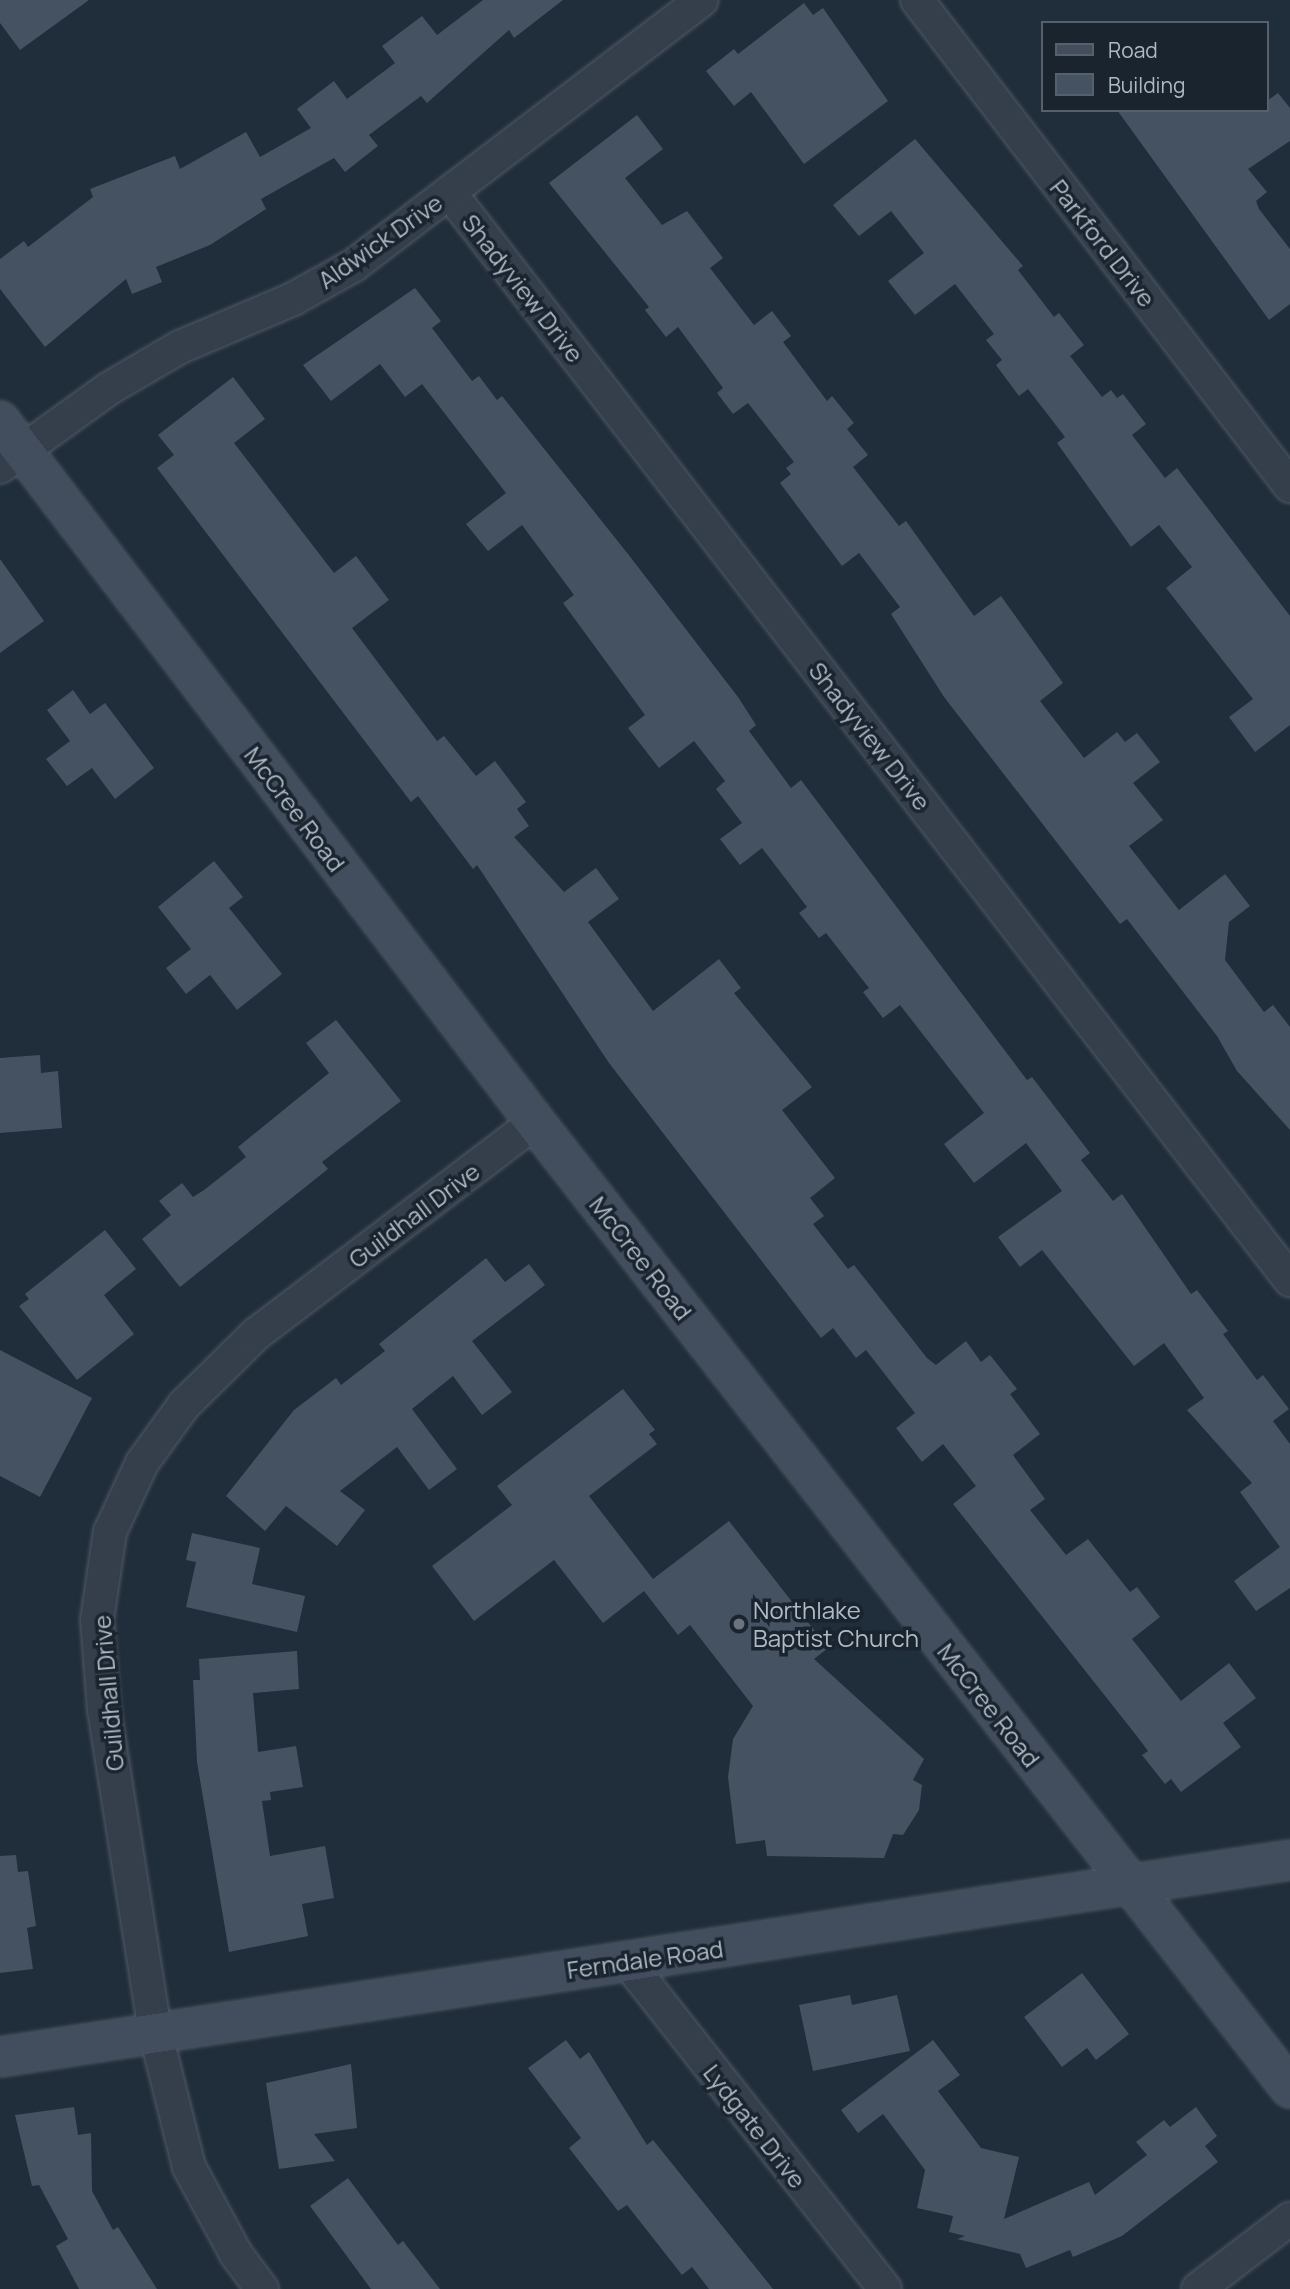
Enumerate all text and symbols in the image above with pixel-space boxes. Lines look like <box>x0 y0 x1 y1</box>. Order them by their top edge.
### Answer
legend <box>1042 21 1269 112</box>
text: Road <box>1108 36 1158 64</box>
text: Building <box>1108 71 1185 99</box>
street label: Parkford Drive <box>1044 174 1162 312</box>
street label: Aldwick Drive <box>312 188 448 294</box>
street label: Shadyview Drive <box>456 208 590 368</box>
street label: Shadyview Drive <box>803 656 937 816</box>
street label: McCree Road <box>239 741 351 877</box>
street label: Guildhall Drive <box>343 1156 485 1274</box>
street label: McCree Road <box>584 1191 698 1325</box>
place label: Northlake Baptist Church <box>753 1596 919 1652</box>
street label: Guildhall Drive <box>87 1614 129 1772</box>
marker: Northlake Baptist Church <box>731 1616 747 1632</box>
street label: McCree Road <box>932 1638 1046 1772</box>
street label: Ferndale Road <box>565 1934 725 1984</box>
street label: Lydgate Drive <box>698 2058 812 2194</box>

